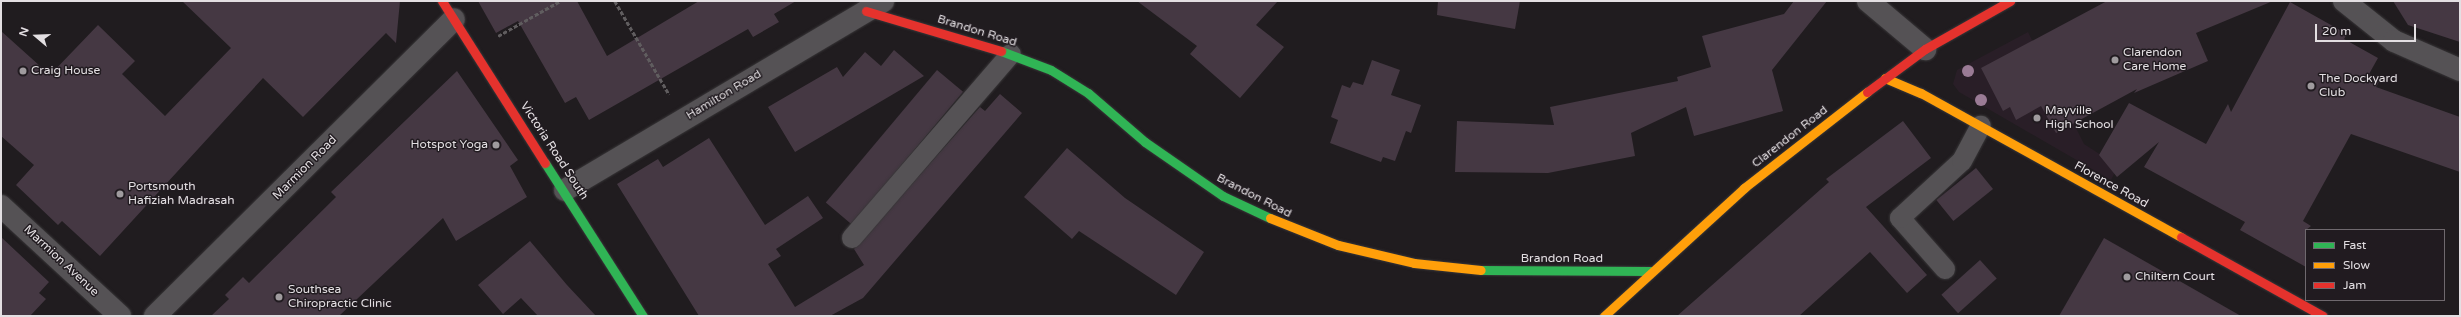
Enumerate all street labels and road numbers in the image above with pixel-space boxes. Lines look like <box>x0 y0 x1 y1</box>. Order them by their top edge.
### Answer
street label: Brandon Road <box>936 12 1018 50</box>
street label: Hamilton Road <box>684 67 764 123</box>
street label: Victoria Road South <box>517 99 591 203</box>
street label: Clarendon Road <box>1749 103 1831 171</box>
street label: Marmion Road <box>270 133 340 203</box>
street label: Florence Road <box>2071 159 2151 211</box>
street label: Brandon Road <box>1214 171 1294 221</box>
street label: Marmion Avenue <box>20 222 102 300</box>
street label: Brandon Road <box>1521 252 1603 266</box>

